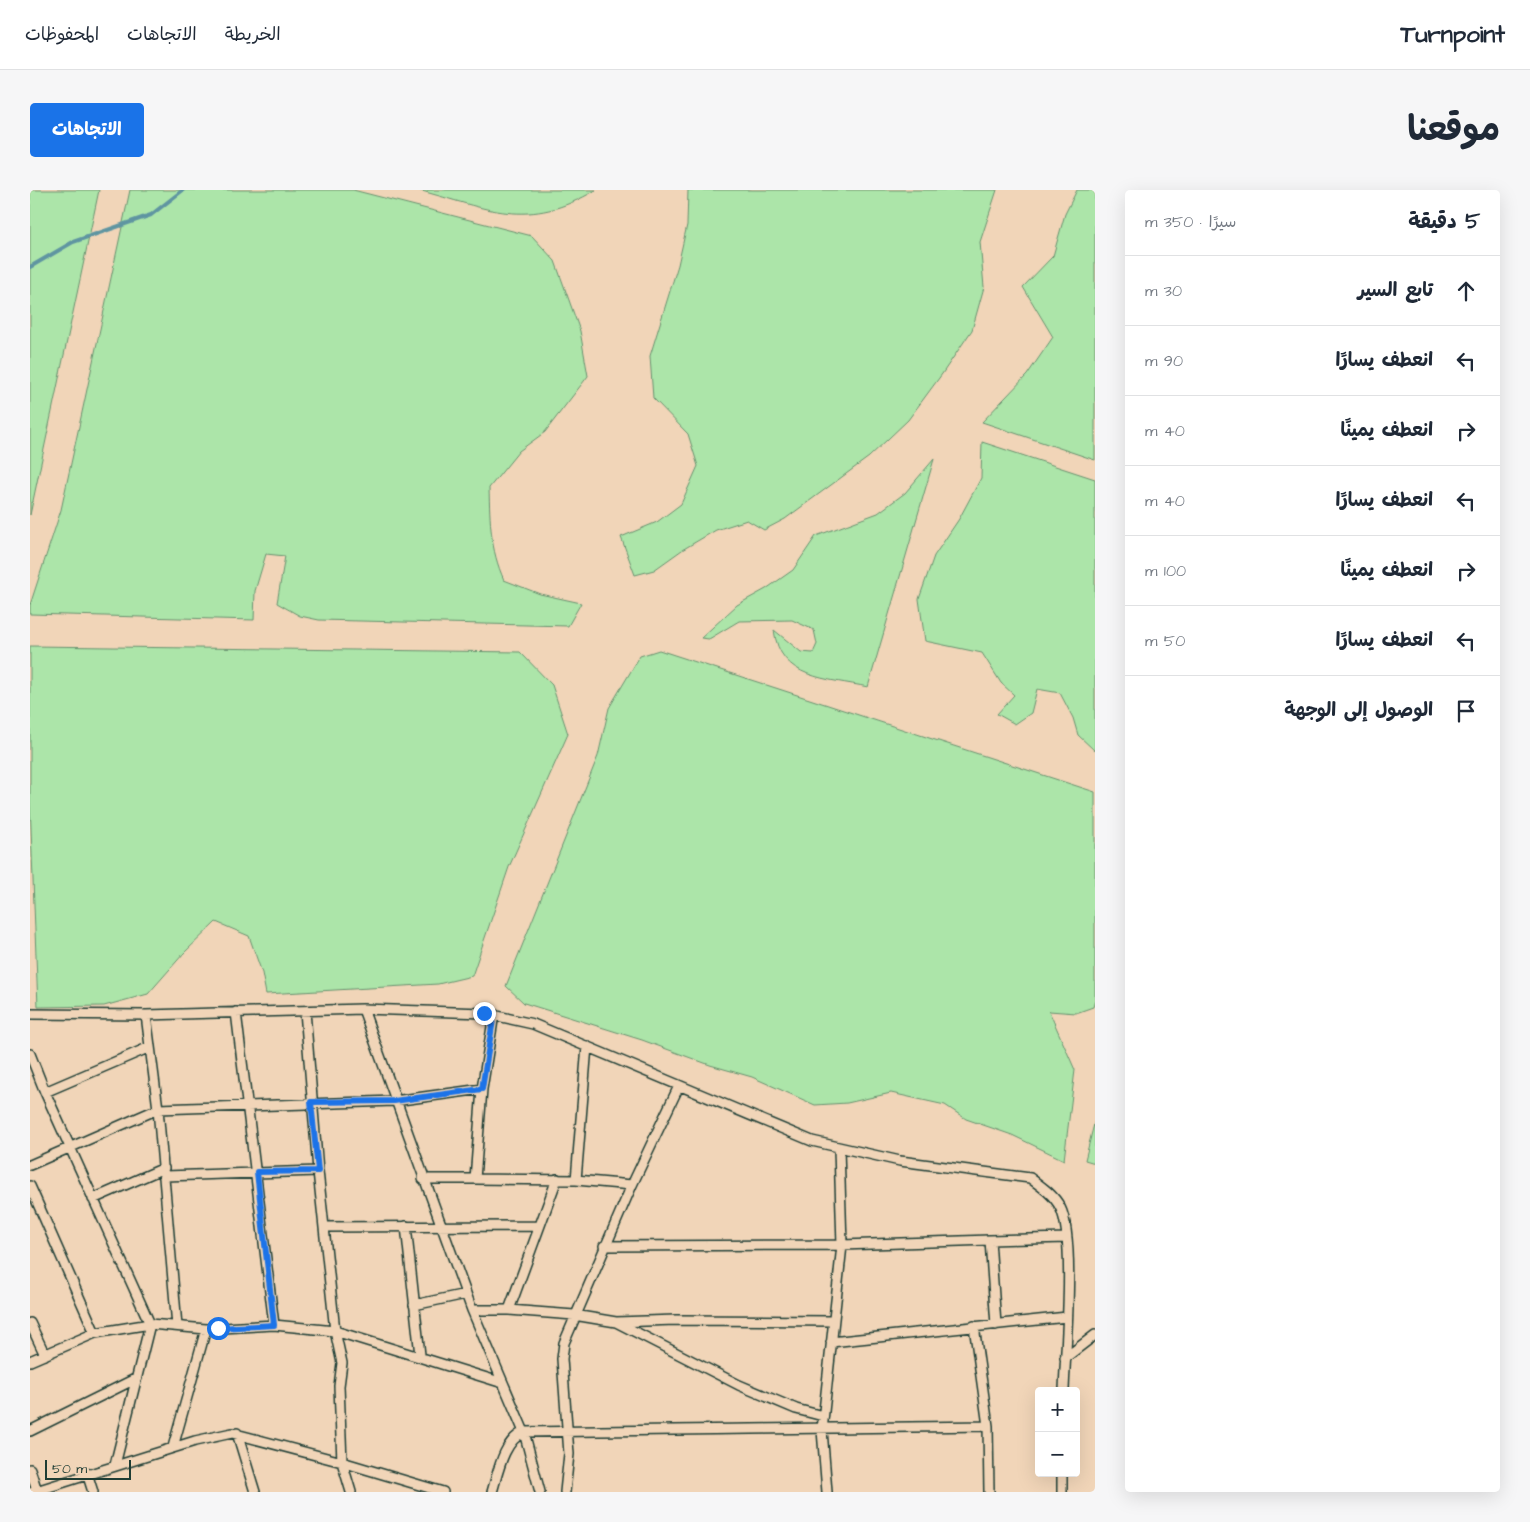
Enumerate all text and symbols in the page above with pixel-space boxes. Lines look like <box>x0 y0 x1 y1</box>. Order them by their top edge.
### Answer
text: Turnpoint <box>1400 18 1505 52</box>
text: المحفوظات <box>25 22 99 47</box>
text: الاتجاهات <box>127 22 197 47</box>
text: الخريطة <box>225 22 281 47</box>
button: الاتجاهات <box>30 103 144 157</box>
text: موقعنا <box>1407 105 1500 154</box>
text: 5 دقيقة <box>1408 207 1480 236</box>
text: سيرًا · 350 m <box>1145 211 1236 233</box>
text: تابع السير <box>1358 277 1433 304</box>
icon: ahead <box>1452 277 1480 305</box>
text: 30 m <box>1145 280 1182 302</box>
text: انعطف يسارًا <box>1336 347 1433 374</box>
icon: left <box>1452 347 1480 375</box>
text: 90 m <box>1145 350 1183 372</box>
text: انعطف يمينًا <box>1341 417 1433 444</box>
icon: right <box>1452 417 1480 445</box>
text: 40 m <box>1145 420 1185 442</box>
text: انعطف يسارًا <box>1336 487 1433 514</box>
icon: left <box>1452 487 1480 515</box>
text: 40 m <box>1145 490 1185 512</box>
text: انعطف يمينًا <box>1341 557 1433 584</box>
icon: right <box>1452 557 1480 585</box>
text: 100 m <box>1145 560 1186 582</box>
text: انعطف يسارًا <box>1336 627 1433 654</box>
icon: left <box>1452 627 1480 655</box>
text: 50 m <box>1145 630 1185 652</box>
text: الوصول إلى الوجهة <box>1284 697 1433 724</box>
icon: arrive <box>1452 697 1480 725</box>
route end <box>473 1002 496 1025</box>
route start <box>207 1317 230 1340</box>
map controls <box>1035 1387 1080 1477</box>
button: + <box>1035 1387 1080 1432</box>
button: − <box>1035 1432 1080 1477</box>
scale bar <box>45 1457 131 1480</box>
text: 50 m <box>52 1459 87 1479</box>

